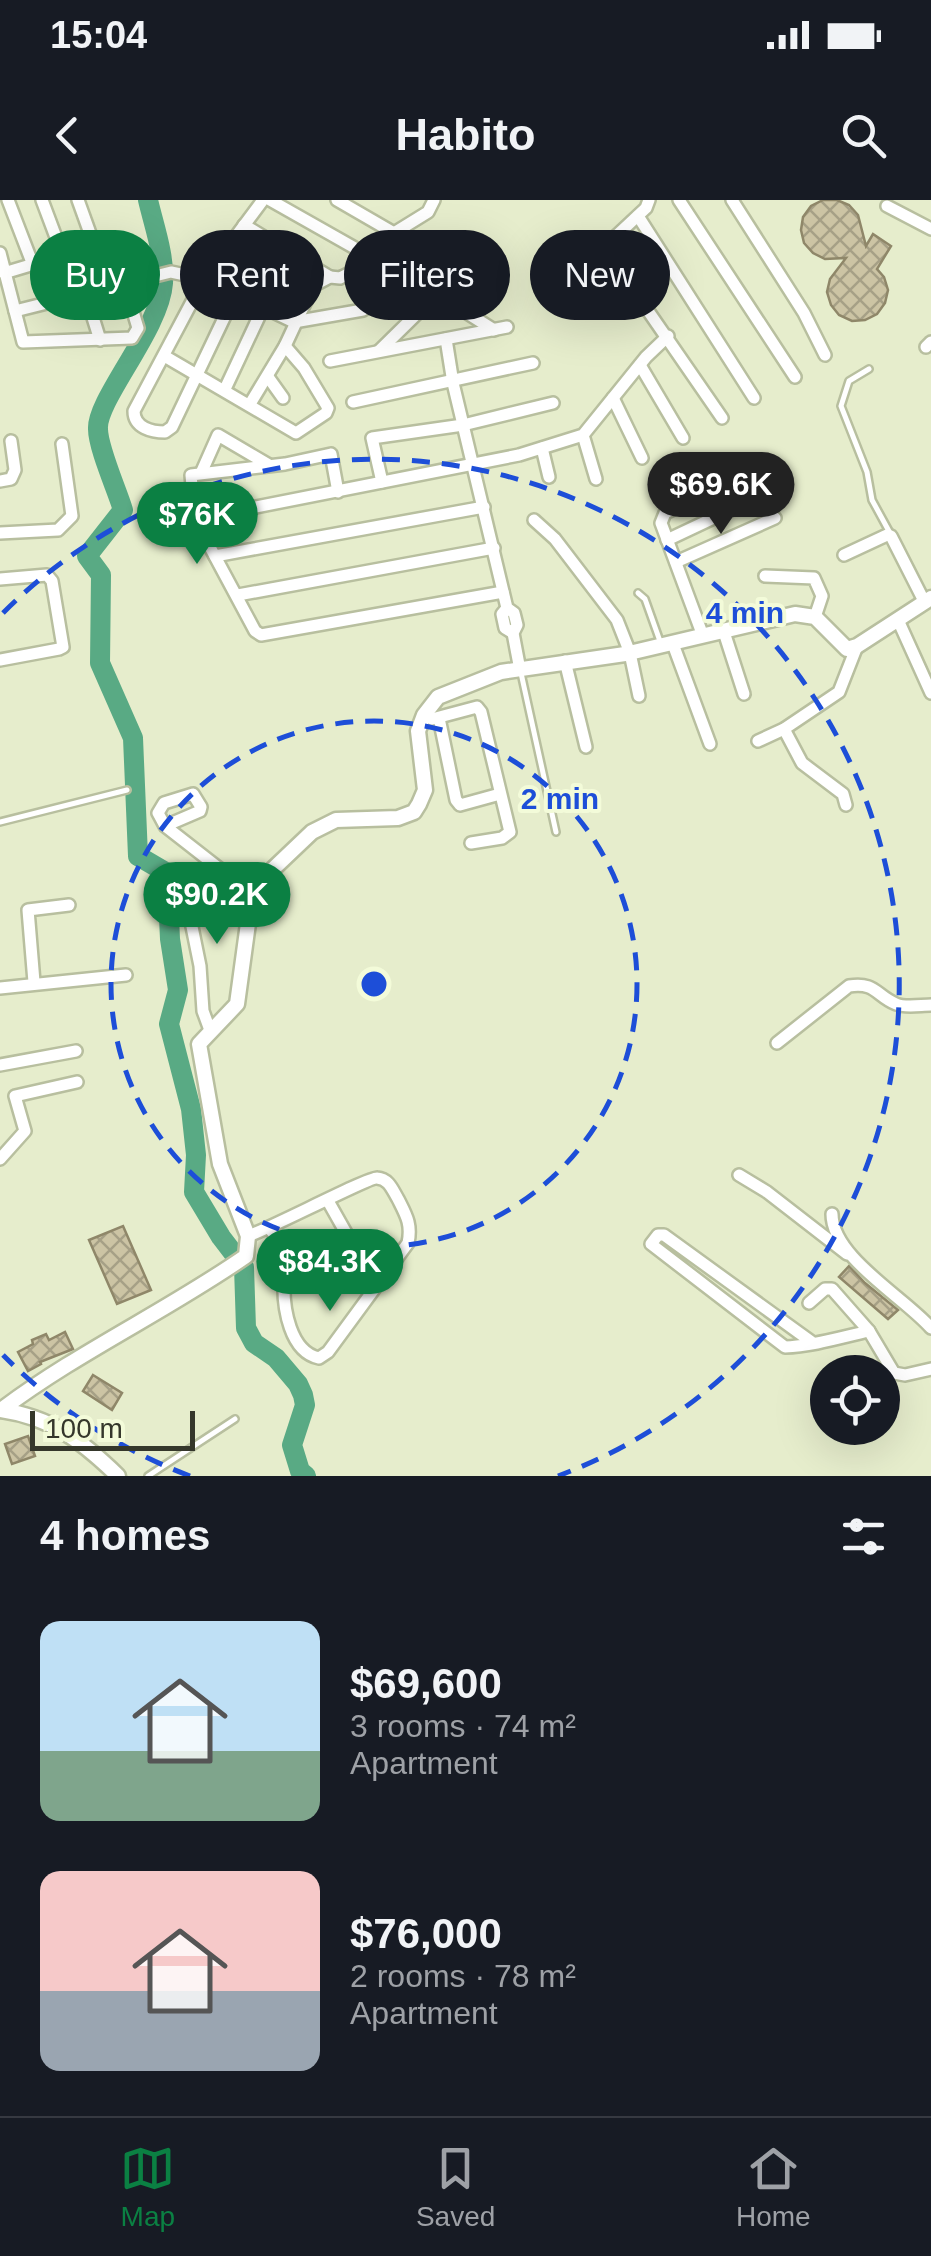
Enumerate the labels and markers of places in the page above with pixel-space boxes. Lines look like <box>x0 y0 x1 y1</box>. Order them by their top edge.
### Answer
pin: $69.6K <box>640 452 802 537</box>
pin: $76K <box>138 482 256 567</box>
pin: $90.2K <box>136 862 298 947</box>
centre of rings <box>356 966 392 1002</box>
pin: $84.3K <box>249 1229 411 1314</box>

